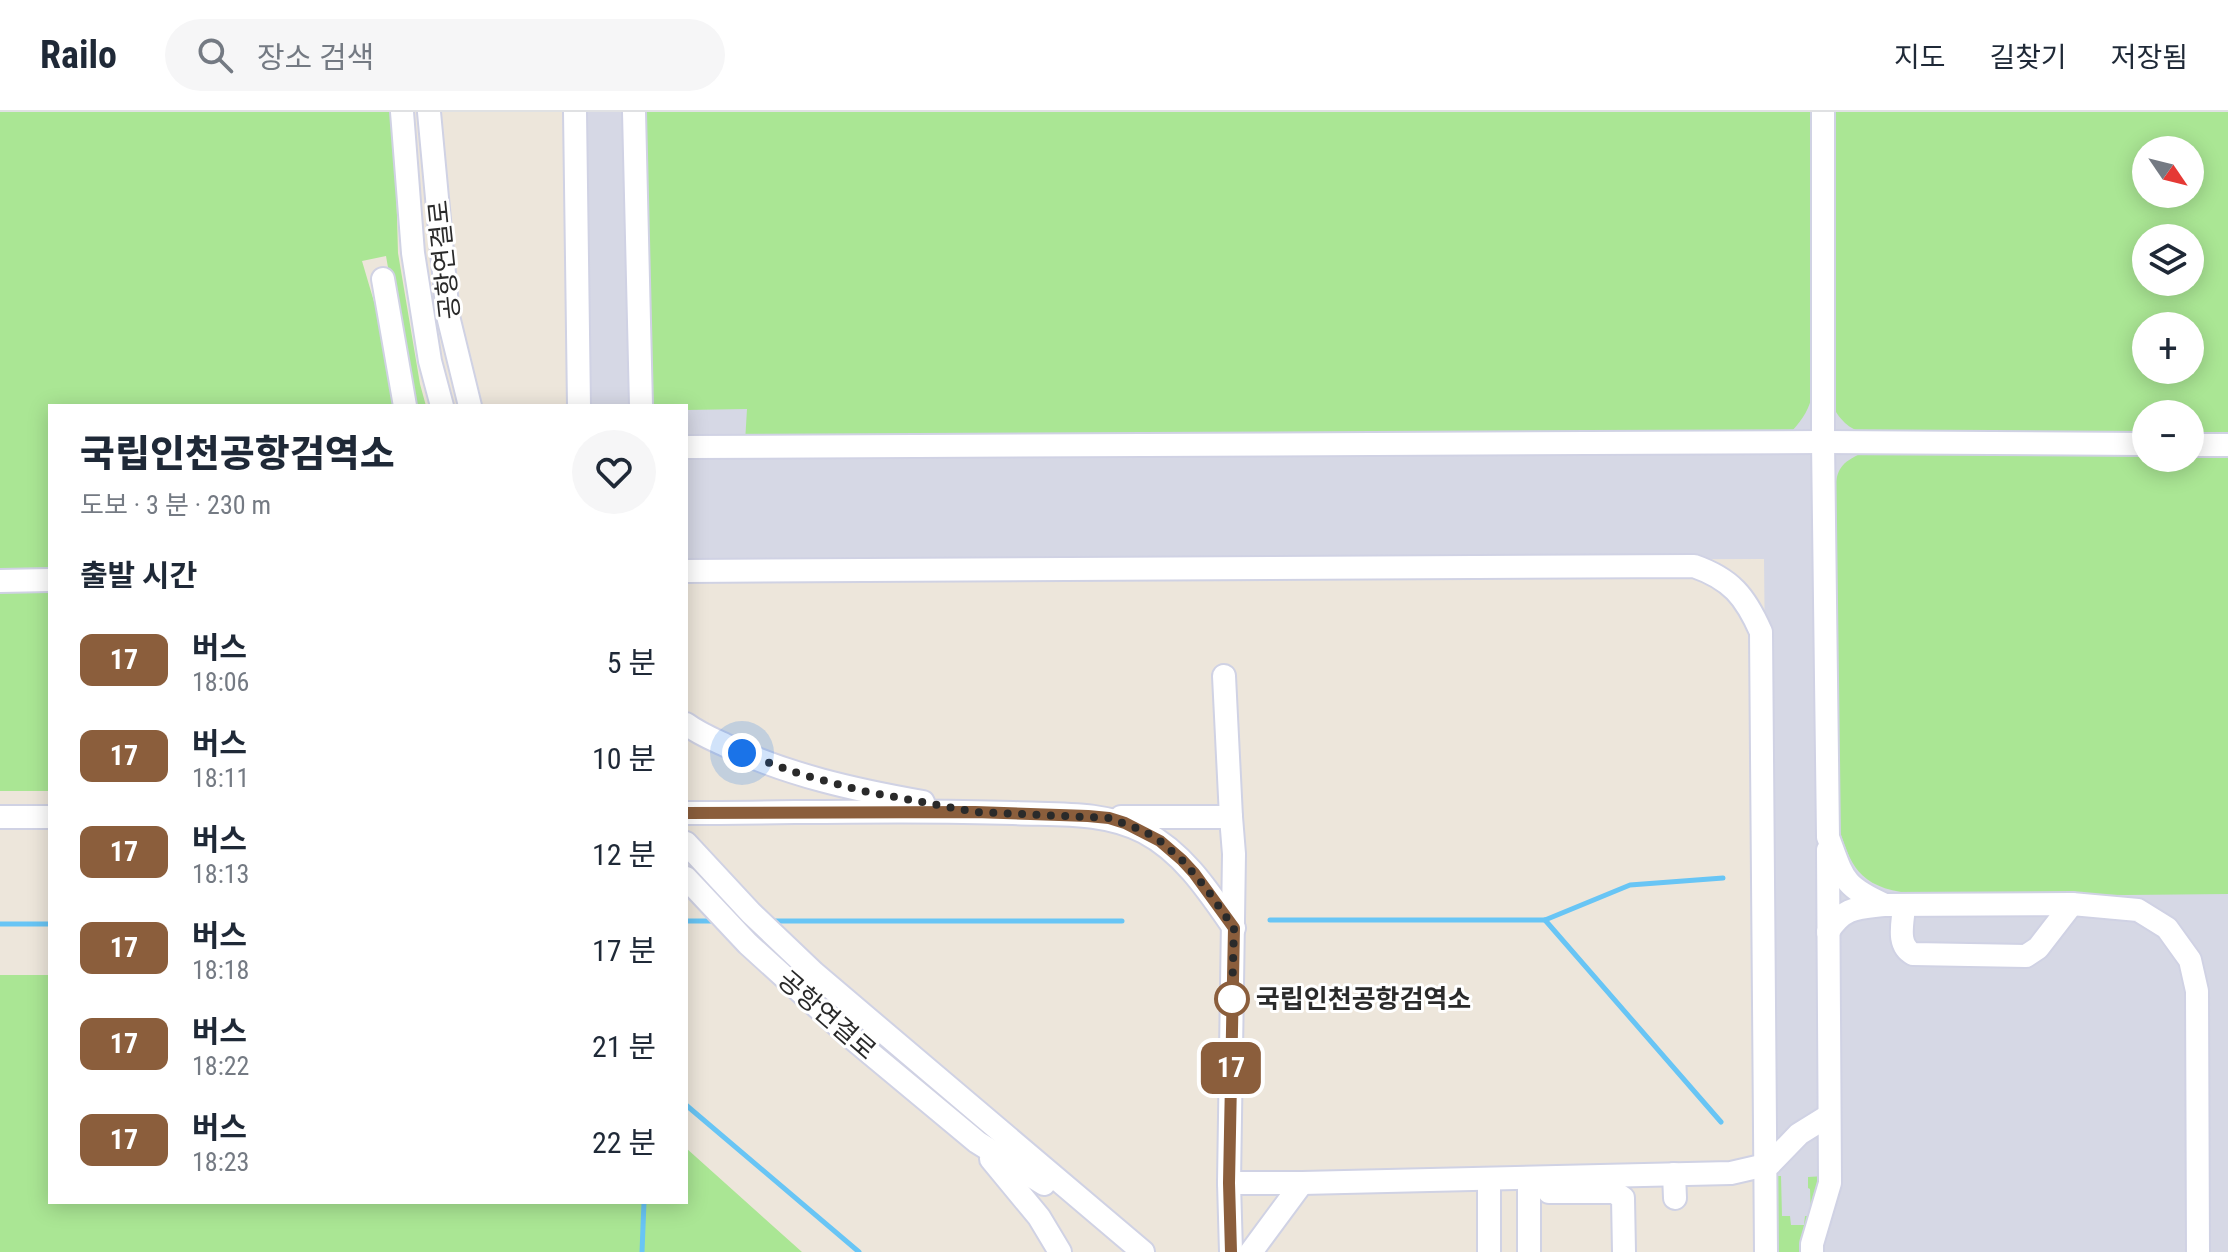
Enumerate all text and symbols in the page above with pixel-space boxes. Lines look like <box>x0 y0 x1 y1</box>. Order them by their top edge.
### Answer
search box <box>165 19 725 91</box>
text: Railo <box>40 33 117 77</box>
icon: search <box>193 33 237 77</box>
text: 장소 검색 <box>257 40 374 75</box>
text: 지도 <box>1894 41 1945 74</box>
text: 길찾기 <box>1989 41 2067 74</box>
text: 저장됨 <box>2111 41 2188 74</box>
north arrow <box>2132 136 2204 208</box>
map controls <box>2132 136 2204 472</box>
street label: 공항연결로 <box>423 199 465 321</box>
button: layers <box>2132 224 2204 296</box>
button: + <box>2132 312 2204 384</box>
button: − <box>2132 400 2204 472</box>
button: heart <box>572 430 656 514</box>
text: 국립인천공항검역소 <box>80 432 395 476</box>
text: 도보 · 3 분 · 230 m <box>80 490 271 520</box>
text: 출발 시간 <box>80 558 197 593</box>
text: 버스 <box>192 630 247 665</box>
text: 17 <box>110 643 138 676</box>
text: 5 분 <box>607 645 656 680</box>
text: 18:06 <box>192 667 249 697</box>
text: 버스 <box>192 726 247 761</box>
your location <box>722 733 762 773</box>
text: 17 <box>110 739 138 772</box>
text: 10 분 <box>592 741 656 776</box>
text: 18:11 <box>192 763 249 793</box>
text: 버스 <box>192 822 247 857</box>
text: 17 <box>110 835 138 868</box>
text: 12 분 <box>592 837 656 872</box>
text: 18:13 <box>192 859 249 889</box>
text: 버스 <box>192 918 247 953</box>
text: 17 <box>110 931 138 964</box>
text: 17 분 <box>592 933 656 968</box>
text: 18:18 <box>192 955 249 985</box>
street label: 공항연결로 <box>772 964 882 1066</box>
marker: 국립인천공항검역소 <box>1215 982 1249 1016</box>
place label: 국립인천공항검역소 <box>1256 984 1471 1014</box>
text: 버스 <box>192 1014 247 1049</box>
text: 17 <box>110 1027 138 1060</box>
text: 21 분 <box>592 1029 656 1064</box>
line badge: 17 <box>1195 1042 1267 1094</box>
text: 18:22 <box>192 1051 249 1081</box>
text: 17 <box>1217 1051 1245 1084</box>
text: 버스 <box>192 1110 247 1145</box>
text: 17 <box>110 1123 138 1156</box>
text: 22 분 <box>592 1125 656 1160</box>
text: 18:23 <box>192 1147 249 1177</box>

